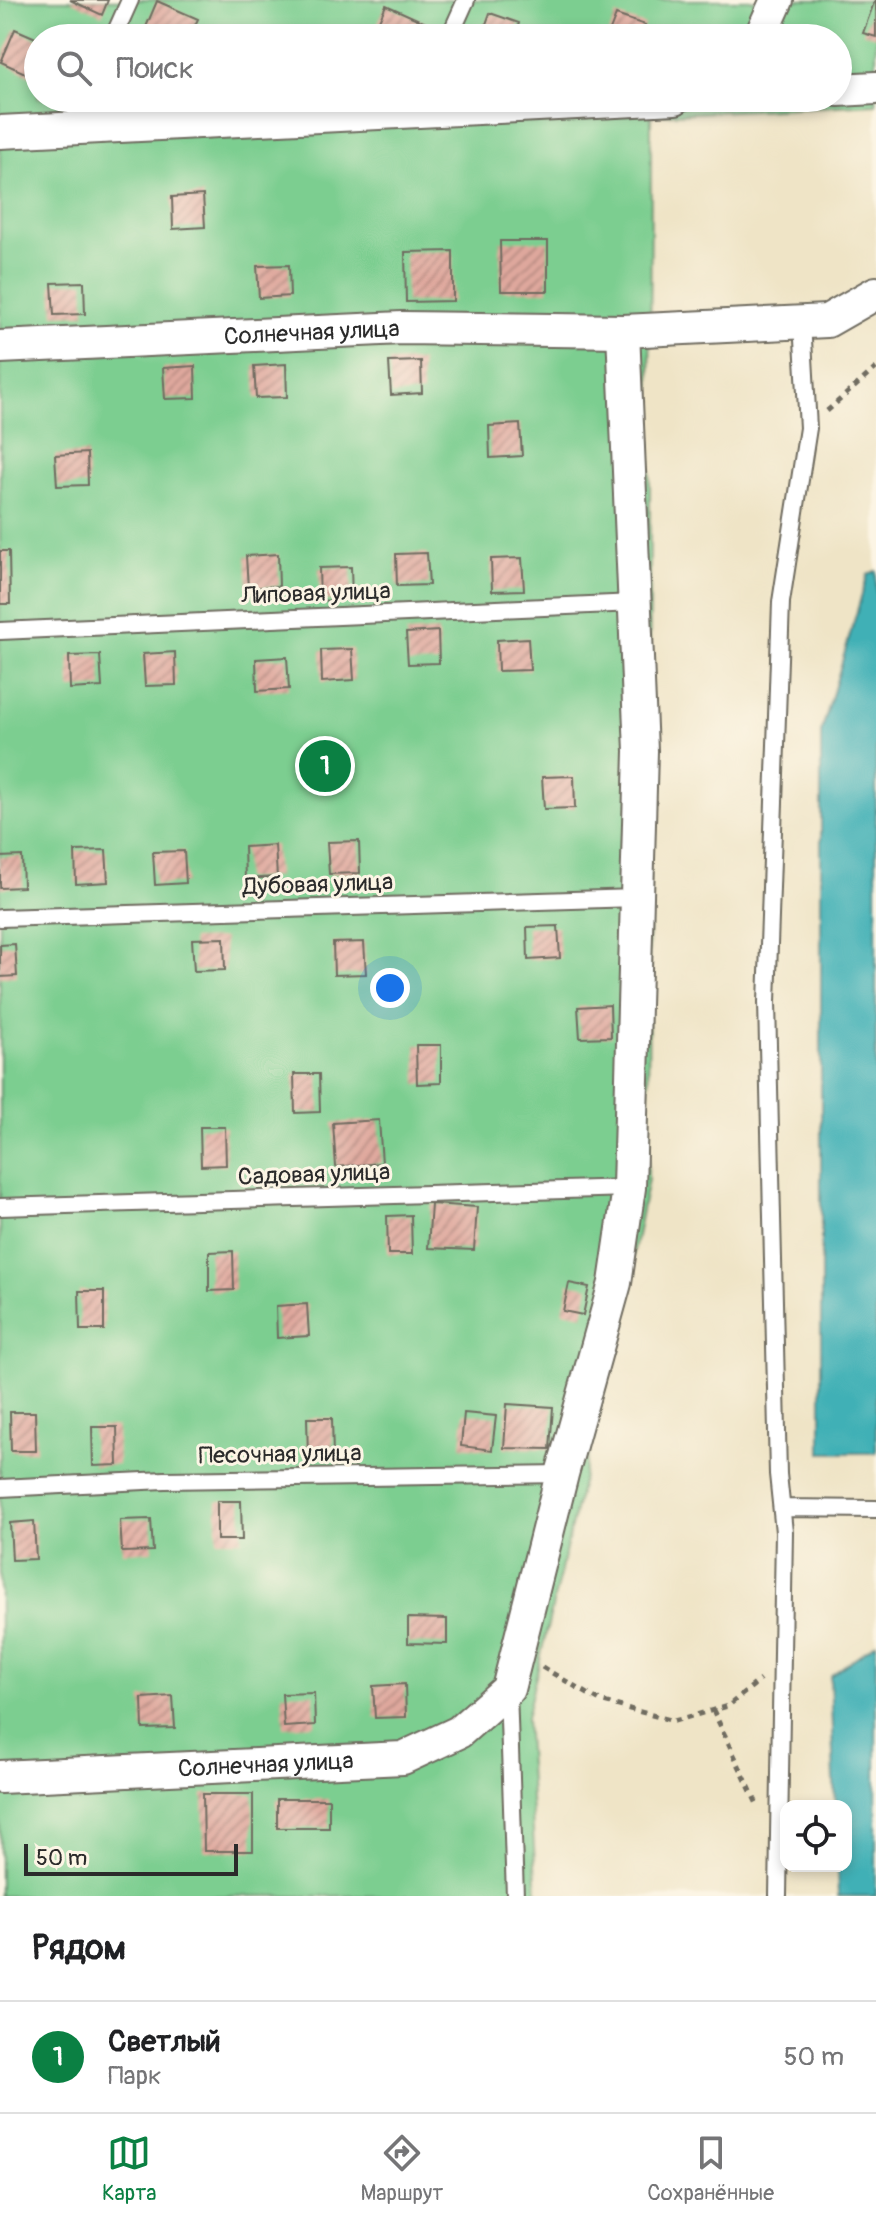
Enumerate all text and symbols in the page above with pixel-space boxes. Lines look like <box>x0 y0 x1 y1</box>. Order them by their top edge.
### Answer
search box <box>24 24 852 112</box>
icon: search <box>52 46 96 90</box>
text: Поиск <box>116 50 194 87</box>
street label: Солнечная улица <box>223 314 400 351</box>
street label: Липовая улица <box>240 576 391 611</box>
pin: 1 <box>299 736 351 796</box>
street label: Дубовая улица <box>241 867 394 902</box>
your location <box>370 968 410 1008</box>
street label: Садовая улица <box>237 1157 391 1192</box>
street label: Песочная улица <box>198 1439 362 1470</box>
street label: Солнечная улица <box>177 1746 354 1784</box>
map controls <box>780 1800 852 1872</box>
button: locate <box>780 1800 852 1872</box>
scale bar <box>24 1840 238 1876</box>
text: 50 m <box>36 1844 87 1872</box>
text: Рядом <box>32 1927 126 1970</box>
text: Светлый <box>108 2023 221 2060</box>
text: 1 <box>53 2041 63 2073</box>
text: 50 m <box>783 2041 844 2073</box>
text: Парк <box>108 2060 161 2092</box>
tab: Карта <box>102 2131 157 2207</box>
tab: Маршрут <box>360 2131 443 2207</box>
tab: Сохранённые <box>647 2131 774 2207</box>

